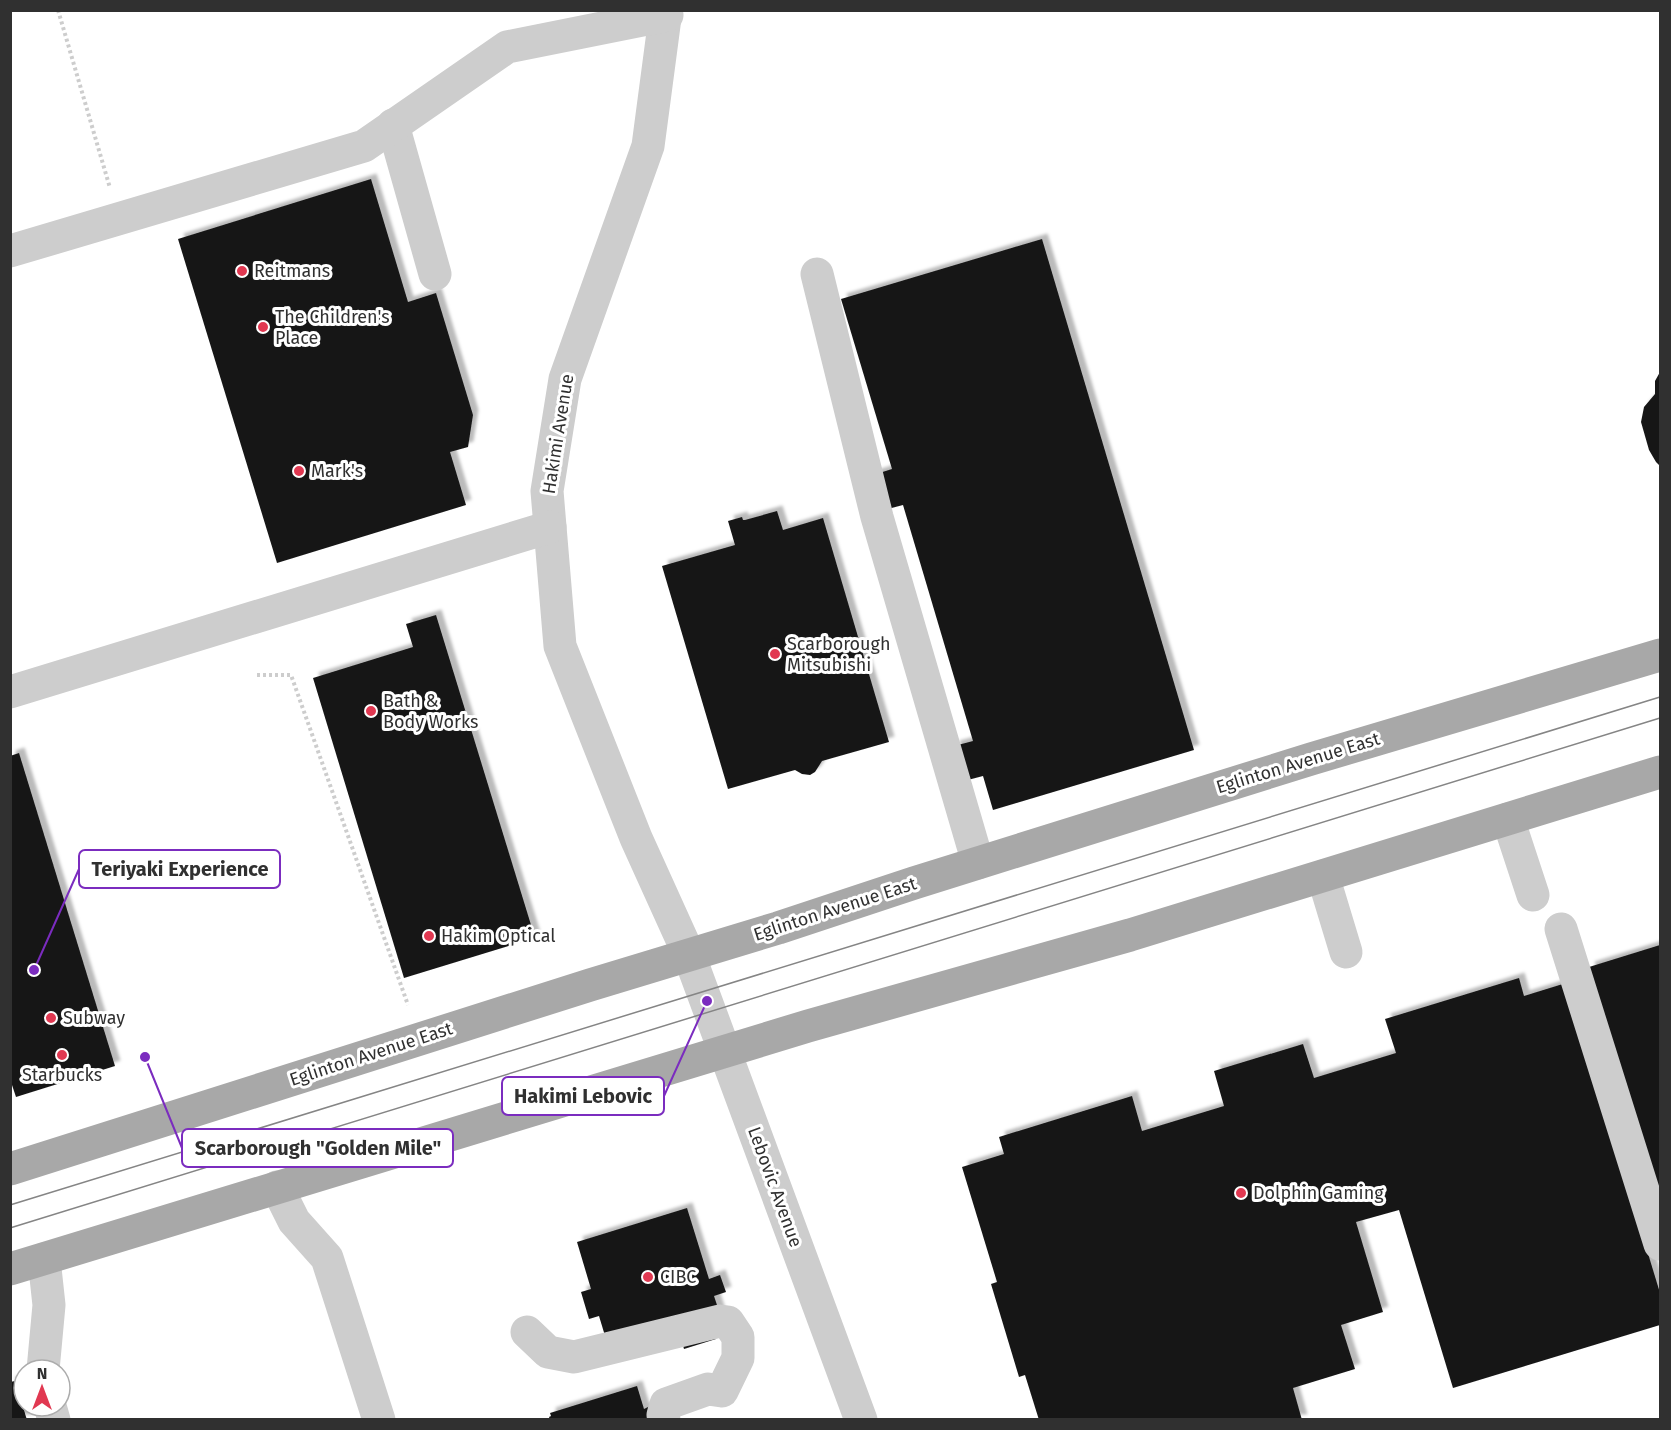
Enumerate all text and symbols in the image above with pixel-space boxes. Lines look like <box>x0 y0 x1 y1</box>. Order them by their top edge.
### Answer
place label: Reitmans <box>254 260 330 282</box>
marker: Reitmans <box>235 264 249 278</box>
place label: The Children's Place <box>275 306 390 349</box>
marker: The Children's Place <box>256 320 270 334</box>
street label: Hakimi Avenue <box>538 372 578 496</box>
place label: Mark's <box>311 460 363 482</box>
marker: Mark's <box>292 464 306 478</box>
place label: Scarborough Mitsubishi <box>787 633 890 676</box>
marker: Scarborough Mitsubishi <box>768 647 782 661</box>
place label: Bath & Body Works <box>383 690 479 733</box>
marker: Bath & Body Works <box>364 704 378 718</box>
street label: Eglinton Avenue East <box>1213 727 1383 798</box>
callout: Teriyaki Experience <box>79 850 280 888</box>
text: Teriyaki Experience <box>92 857 268 881</box>
street label: Eglinton Avenue East <box>751 872 920 946</box>
place label: Hakim Optical <box>441 925 556 947</box>
marker: Hakim Optical <box>422 929 436 943</box>
place label: Subway <box>63 1007 125 1029</box>
marker: Subway <box>44 1011 58 1025</box>
street label: Eglinton Avenue East <box>287 1017 456 1091</box>
marker: Starbucks <box>55 1048 69 1062</box>
place label: Starbucks <box>22 1064 102 1086</box>
callout: Hakimi Lebovic <box>502 1077 664 1115</box>
text: Hakimi Lebovic <box>514 1084 652 1108</box>
street label: Lebovic Avenue <box>743 1124 807 1250</box>
callout: Scarborough "Golden Mile" <box>182 1129 453 1167</box>
text: Scarborough "Golden Mile" <box>195 1136 441 1160</box>
place label: Dolphin Gaming <box>1253 1182 1384 1204</box>
marker: Dolphin Gaming <box>1234 1186 1248 1200</box>
place label: CIBC <box>660 1266 696 1288</box>
marker: CIBC <box>641 1270 655 1284</box>
north arrow <box>12 1358 72 1418</box>
text: N <box>37 1364 47 1383</box>

